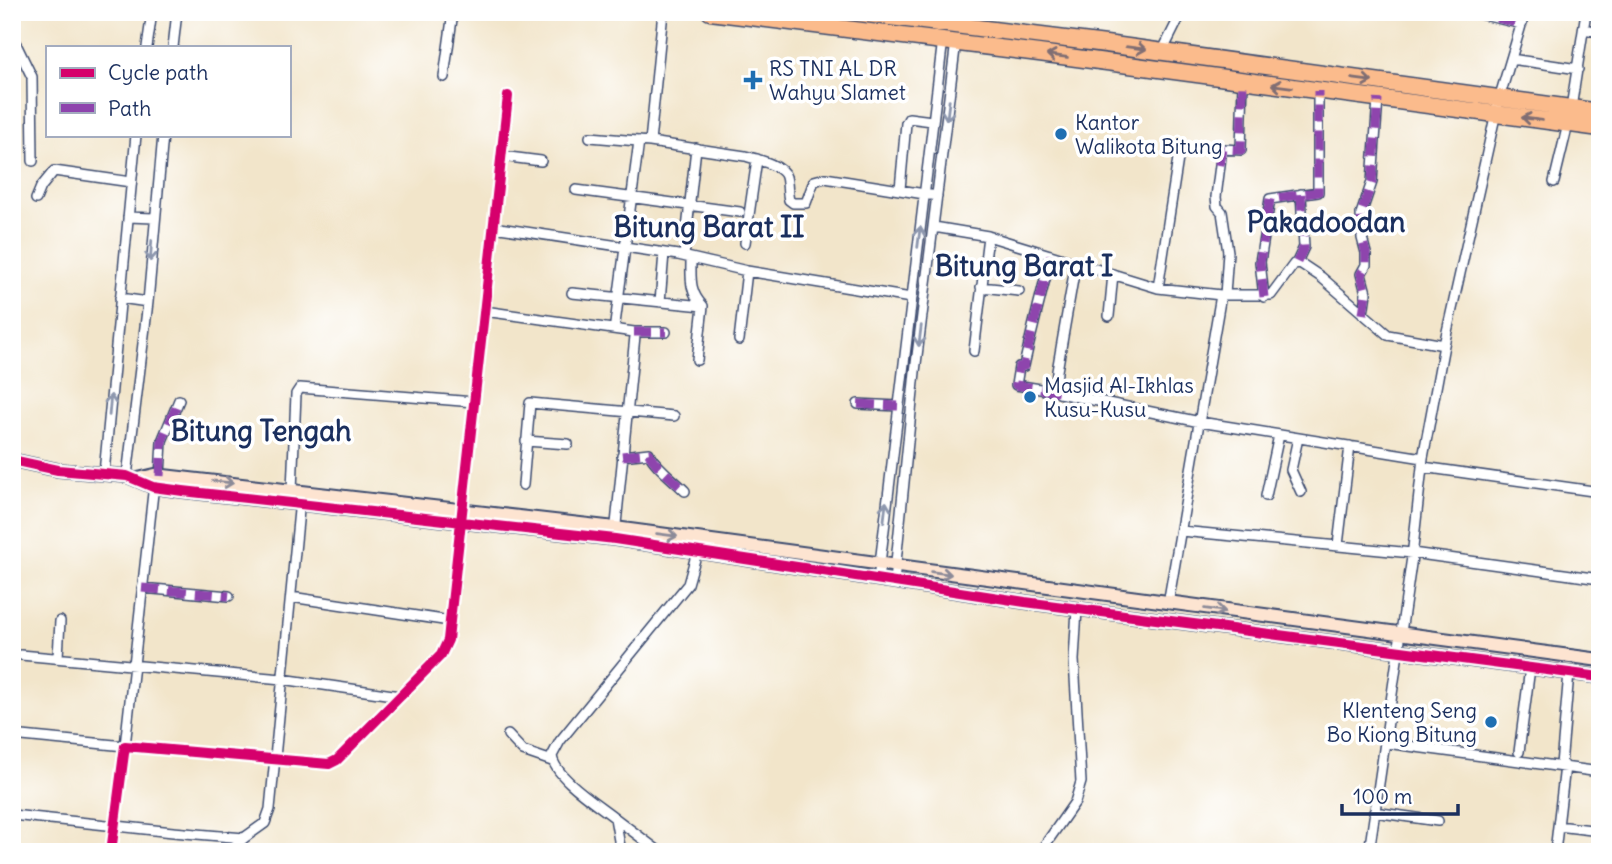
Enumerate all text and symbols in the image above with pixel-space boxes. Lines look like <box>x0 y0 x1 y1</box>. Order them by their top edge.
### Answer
one-way arrow <box>1124 42 1147 55</box>
legend <box>46 46 290 136</box>
one-way arrow <box>1046 49 1069 62</box>
place label: RS TNI AL DR Wahyu Slamet <box>769 55 906 106</box>
text: Cycle path <box>108 59 208 86</box>
marker: RS TNI AL DR Wahyu Slamet <box>743 70 763 90</box>
one-way arrow <box>1350 73 1372 86</box>
one-way arrow <box>1271 79 1294 92</box>
text: Path <box>108 95 151 122</box>
one-way arrow <box>941 99 954 121</box>
place label: Kantor Walikota Bitung <box>1075 109 1223 160</box>
one-way arrow <box>1521 112 1544 125</box>
marker: Kantor Walikota Bitung <box>1053 126 1069 142</box>
district label: Pakadoodan <box>1247 204 1405 240</box>
district label: Bitung Barat II <box>614 209 804 245</box>
one-way arrow <box>913 227 926 249</box>
one-way arrow <box>144 240 157 262</box>
district label: Bitung Barat I <box>935 248 1113 284</box>
one-way arrow <box>913 324 926 347</box>
place label: Masjid Al-Ikhlas Kusu-Kusu <box>1044 372 1194 423</box>
marker: Masjid Al-Ikhlas Kusu-Kusu <box>1022 389 1038 405</box>
one-way arrow <box>104 394 117 417</box>
district label: Bitung Tengah <box>171 413 351 449</box>
one-way arrow <box>211 476 233 489</box>
one-way arrow <box>879 501 892 524</box>
one-way arrow <box>655 529 678 542</box>
one-way arrow <box>929 566 952 579</box>
one-way arrow <box>1203 603 1226 616</box>
place label: Klenteng Seng Bo Kiong Bitung <box>1326 697 1477 748</box>
marker: Klenteng Seng Bo Kiong Bitung <box>1483 714 1499 730</box>
scale bar <box>1342 773 1458 817</box>
text: 100 m <box>1353 783 1412 810</box>

